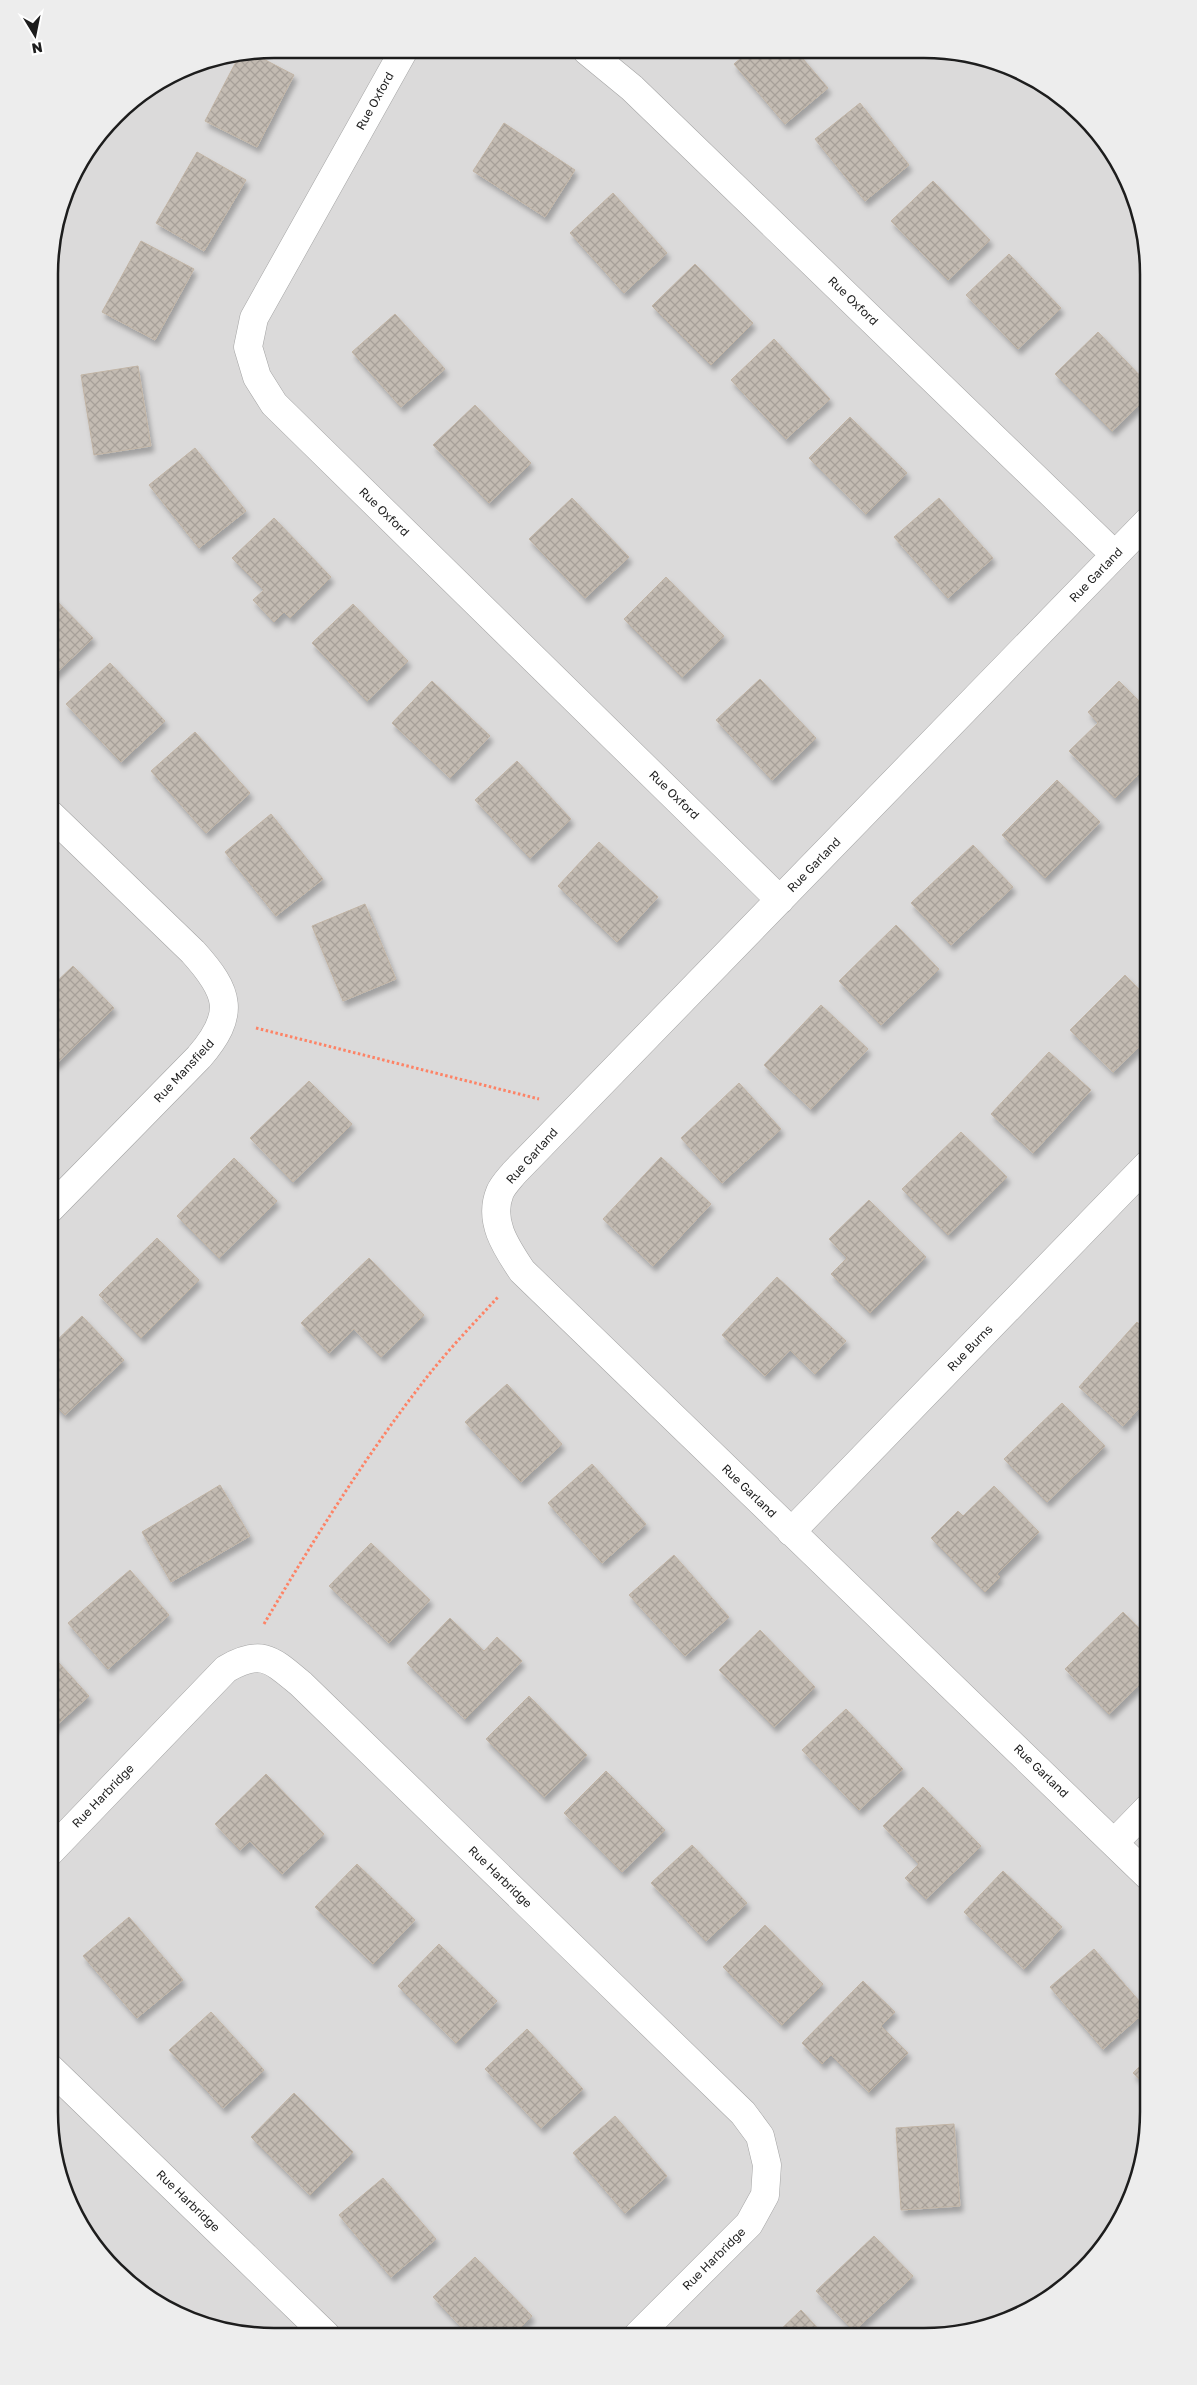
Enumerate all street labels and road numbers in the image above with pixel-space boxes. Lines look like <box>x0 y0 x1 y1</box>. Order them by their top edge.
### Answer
street label: Rue Oxford <box>353 69 397 132</box>
street label: Rue Oxford <box>825 273 882 328</box>
street label: Rue Oxford <box>356 484 413 539</box>
street label: Rue Garland <box>1066 544 1126 605</box>
street label: Rue Oxford <box>646 767 703 822</box>
street label: Rue Garland <box>784 834 844 895</box>
street label: Rue Mansfield <box>150 1036 217 1106</box>
street label: Rue Garland <box>502 1124 561 1187</box>
street label: Rue Burns <box>944 1321 995 1374</box>
street label: Rue Garland <box>719 1461 780 1521</box>
street label: Rue Garland <box>1011 1741 1072 1801</box>
street label: Rue Harbridge <box>69 1761 137 1831</box>
street label: Rue Harbridge <box>465 1843 535 1911</box>
street label: Rue Harbridge <box>153 2167 223 2235</box>
street label: Rue Harbridge <box>679 2224 748 2293</box>

